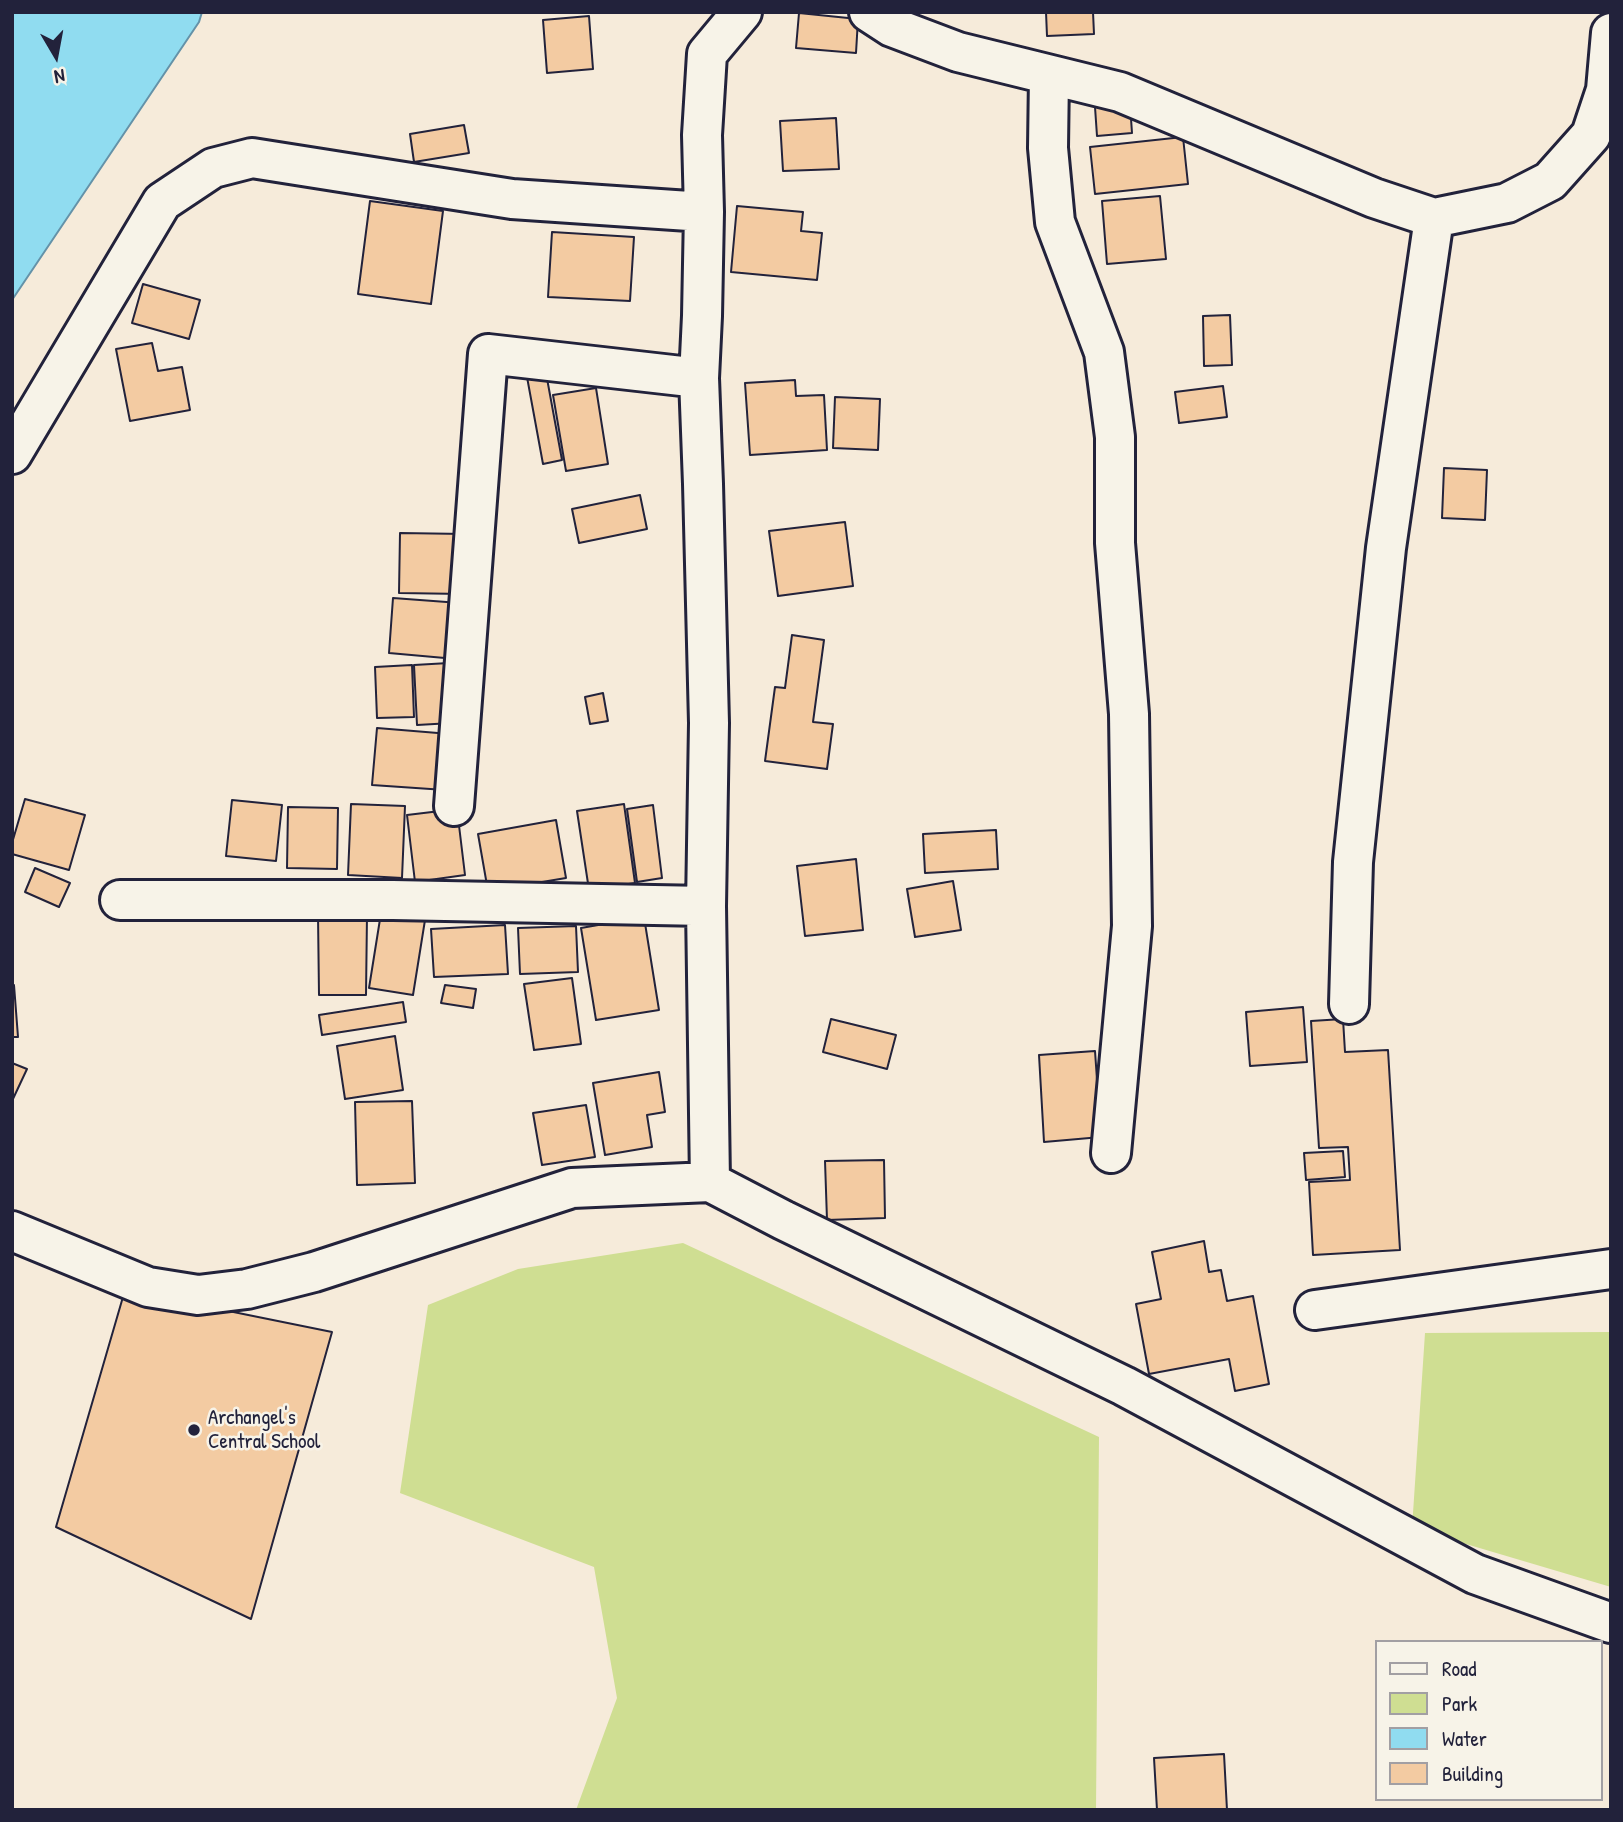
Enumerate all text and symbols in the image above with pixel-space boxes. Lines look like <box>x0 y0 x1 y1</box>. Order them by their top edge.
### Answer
north arrow <box>21 21 91 91</box>
text: N <box>52 63 67 90</box>
place label: Archangel's Central School <box>208 1405 320 1455</box>
marker: Archangel's Central School <box>186 1422 202 1438</box>
legend <box>1374 1640 1602 1801</box>
text: Road <box>1442 1654 1476 1683</box>
text: Park <box>1442 1689 1477 1718</box>
text: Water <box>1442 1724 1487 1753</box>
text: Building <box>1442 1759 1503 1788</box>

